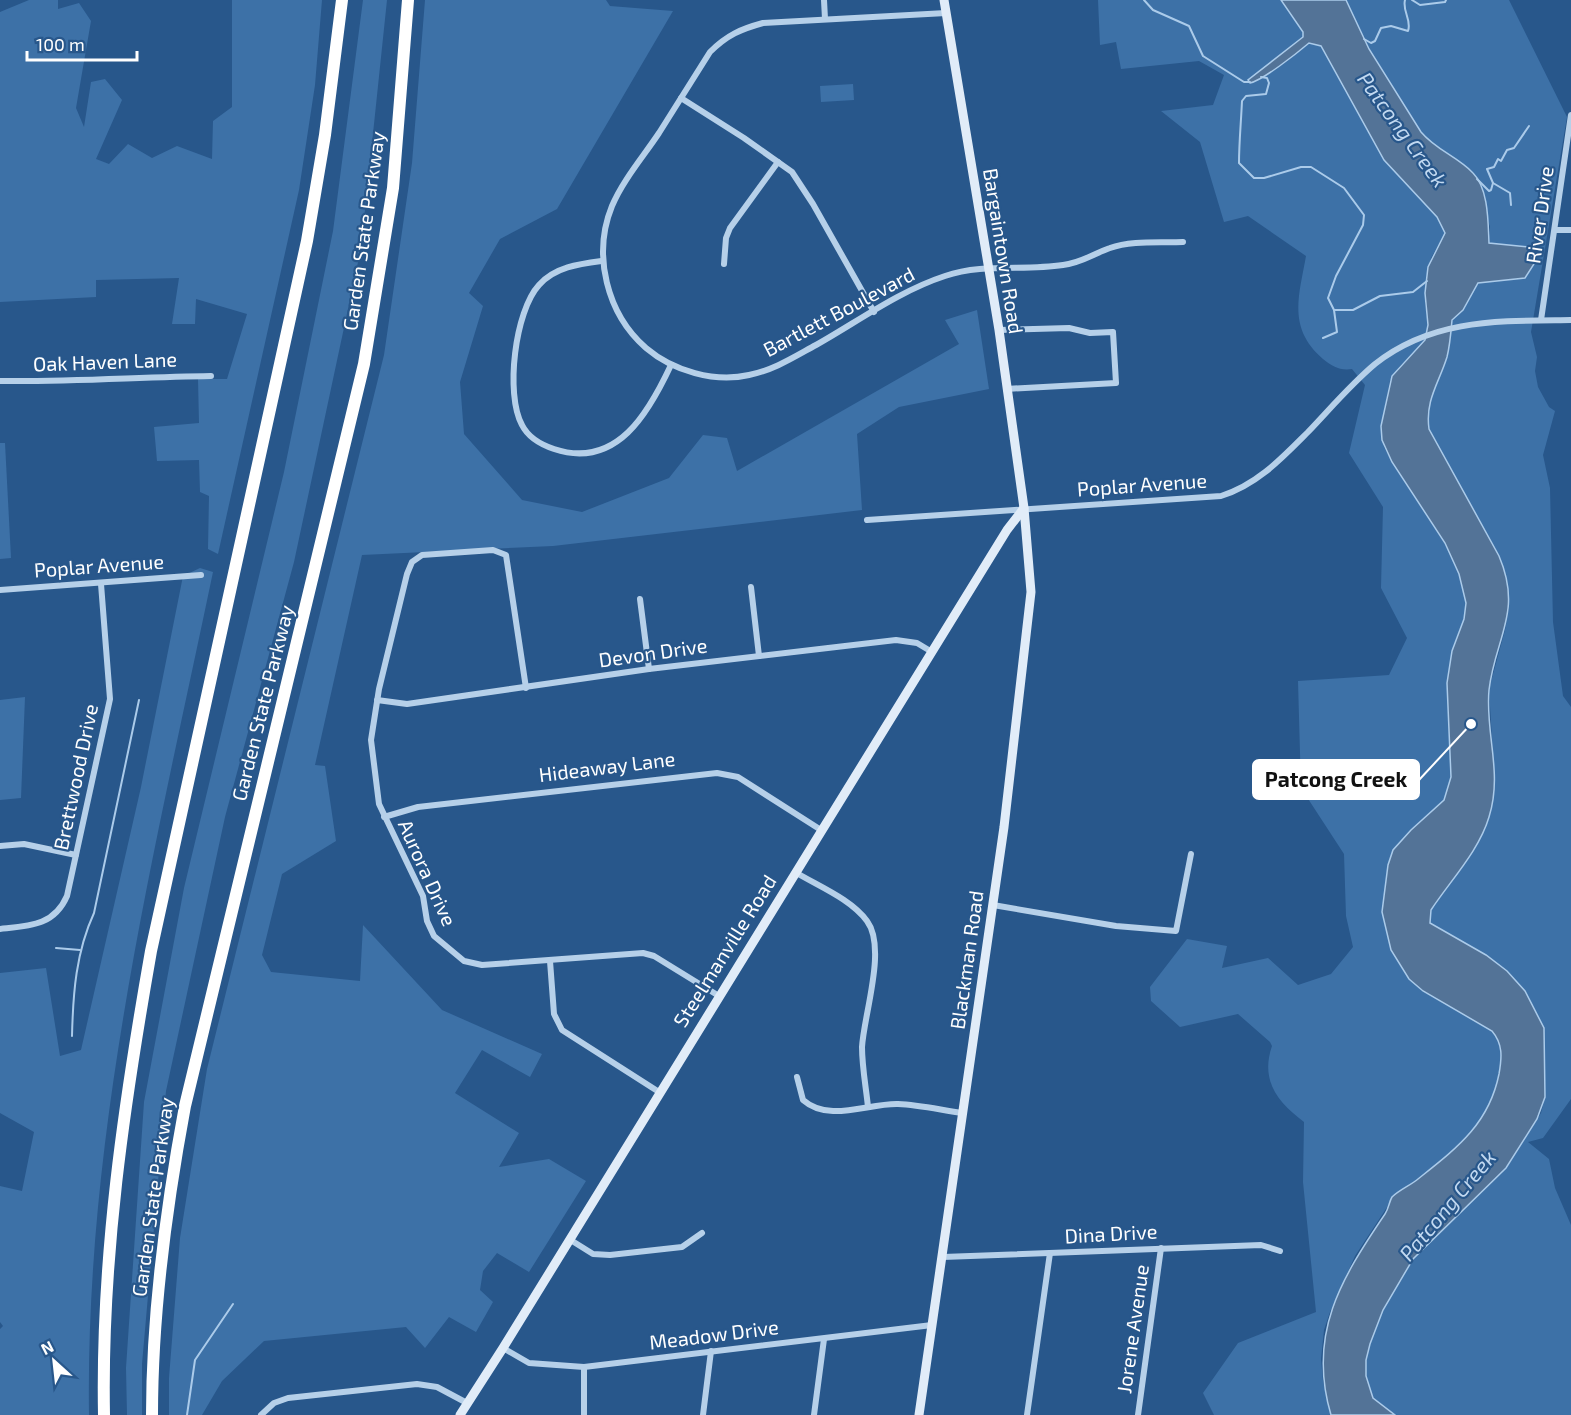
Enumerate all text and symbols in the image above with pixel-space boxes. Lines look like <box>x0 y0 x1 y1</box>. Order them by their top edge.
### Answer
scale bar <box>27 24 136 62</box>
text: 100 m <box>36 33 85 55</box>
water label: Patcong Creek <box>1353 67 1453 192</box>
street label: Garden State Parkway <box>337 129 389 332</box>
street label: River Drive <box>1520 165 1558 265</box>
street label: Bargaintown Road <box>979 166 1029 335</box>
street label: Bartlett Boulevard <box>759 261 918 361</box>
street label: Oak Haven Lane <box>33 346 177 376</box>
street label: Poplar Avenue <box>1076 467 1208 501</box>
street label: Poplar Avenue <box>33 548 165 582</box>
street label: Garden State Parkway <box>226 602 298 803</box>
street label: Devon Drive <box>597 633 709 672</box>
street label: Brettwood Drive <box>48 702 102 852</box>
street label: Hideaway Lane <box>537 746 676 786</box>
callout: Patcong Creek <box>1253 760 1419 799</box>
text: Patcong Creek <box>1265 766 1407 791</box>
street label: Aurora Drive <box>394 816 462 930</box>
street label: Steelmanville Road <box>668 870 781 1031</box>
street label: Blackman Road <box>944 889 988 1031</box>
street label: Garden State Parkway <box>126 1095 178 1298</box>
water label: Patcong Creek <box>1393 1145 1500 1265</box>
street label: Dina Drive <box>1064 1219 1158 1247</box>
street label: Jorene Avenue <box>1111 1263 1153 1395</box>
street label: Meadow Drive <box>648 1314 780 1354</box>
north arrow <box>24 1331 84 1391</box>
text: N <box>37 1336 56 1358</box>

